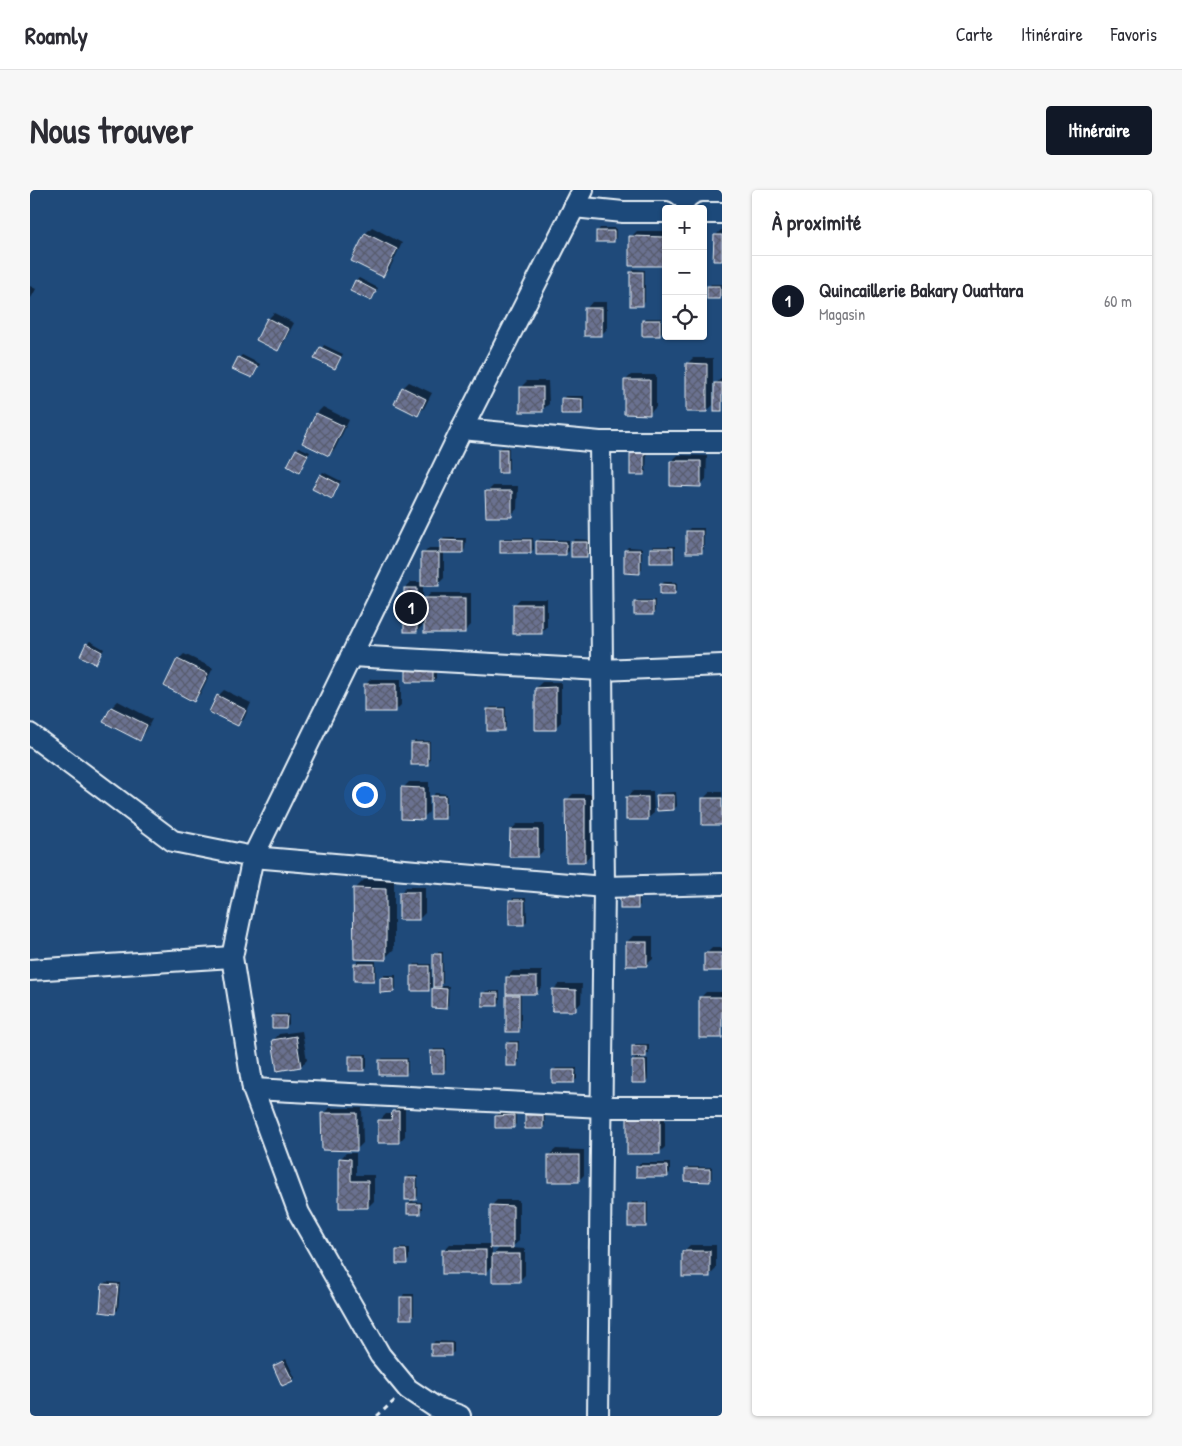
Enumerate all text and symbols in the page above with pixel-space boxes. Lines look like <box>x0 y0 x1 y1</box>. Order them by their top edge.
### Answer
text: Roamly <box>25 19 88 51</box>
text: Carte <box>956 22 993 47</box>
text: Itinéraire <box>1021 22 1083 47</box>
text: Favoris <box>1111 22 1157 47</box>
button: Itinéraire <box>1046 106 1152 155</box>
text: Nous trouver <box>30 107 193 154</box>
map controls <box>662 205 707 340</box>
button: + <box>662 205 707 250</box>
text: À proximité <box>772 208 861 237</box>
button: − <box>662 250 707 295</box>
text: Quincaillerie Bakary Ouattara <box>819 277 1023 303</box>
text: 1 <box>785 290 791 312</box>
text: 60 m <box>1104 290 1132 312</box>
button: locate <box>662 295 707 340</box>
text: Magasin <box>819 303 865 325</box>
pin: 1 <box>395 589 427 627</box>
your location <box>352 782 378 808</box>

